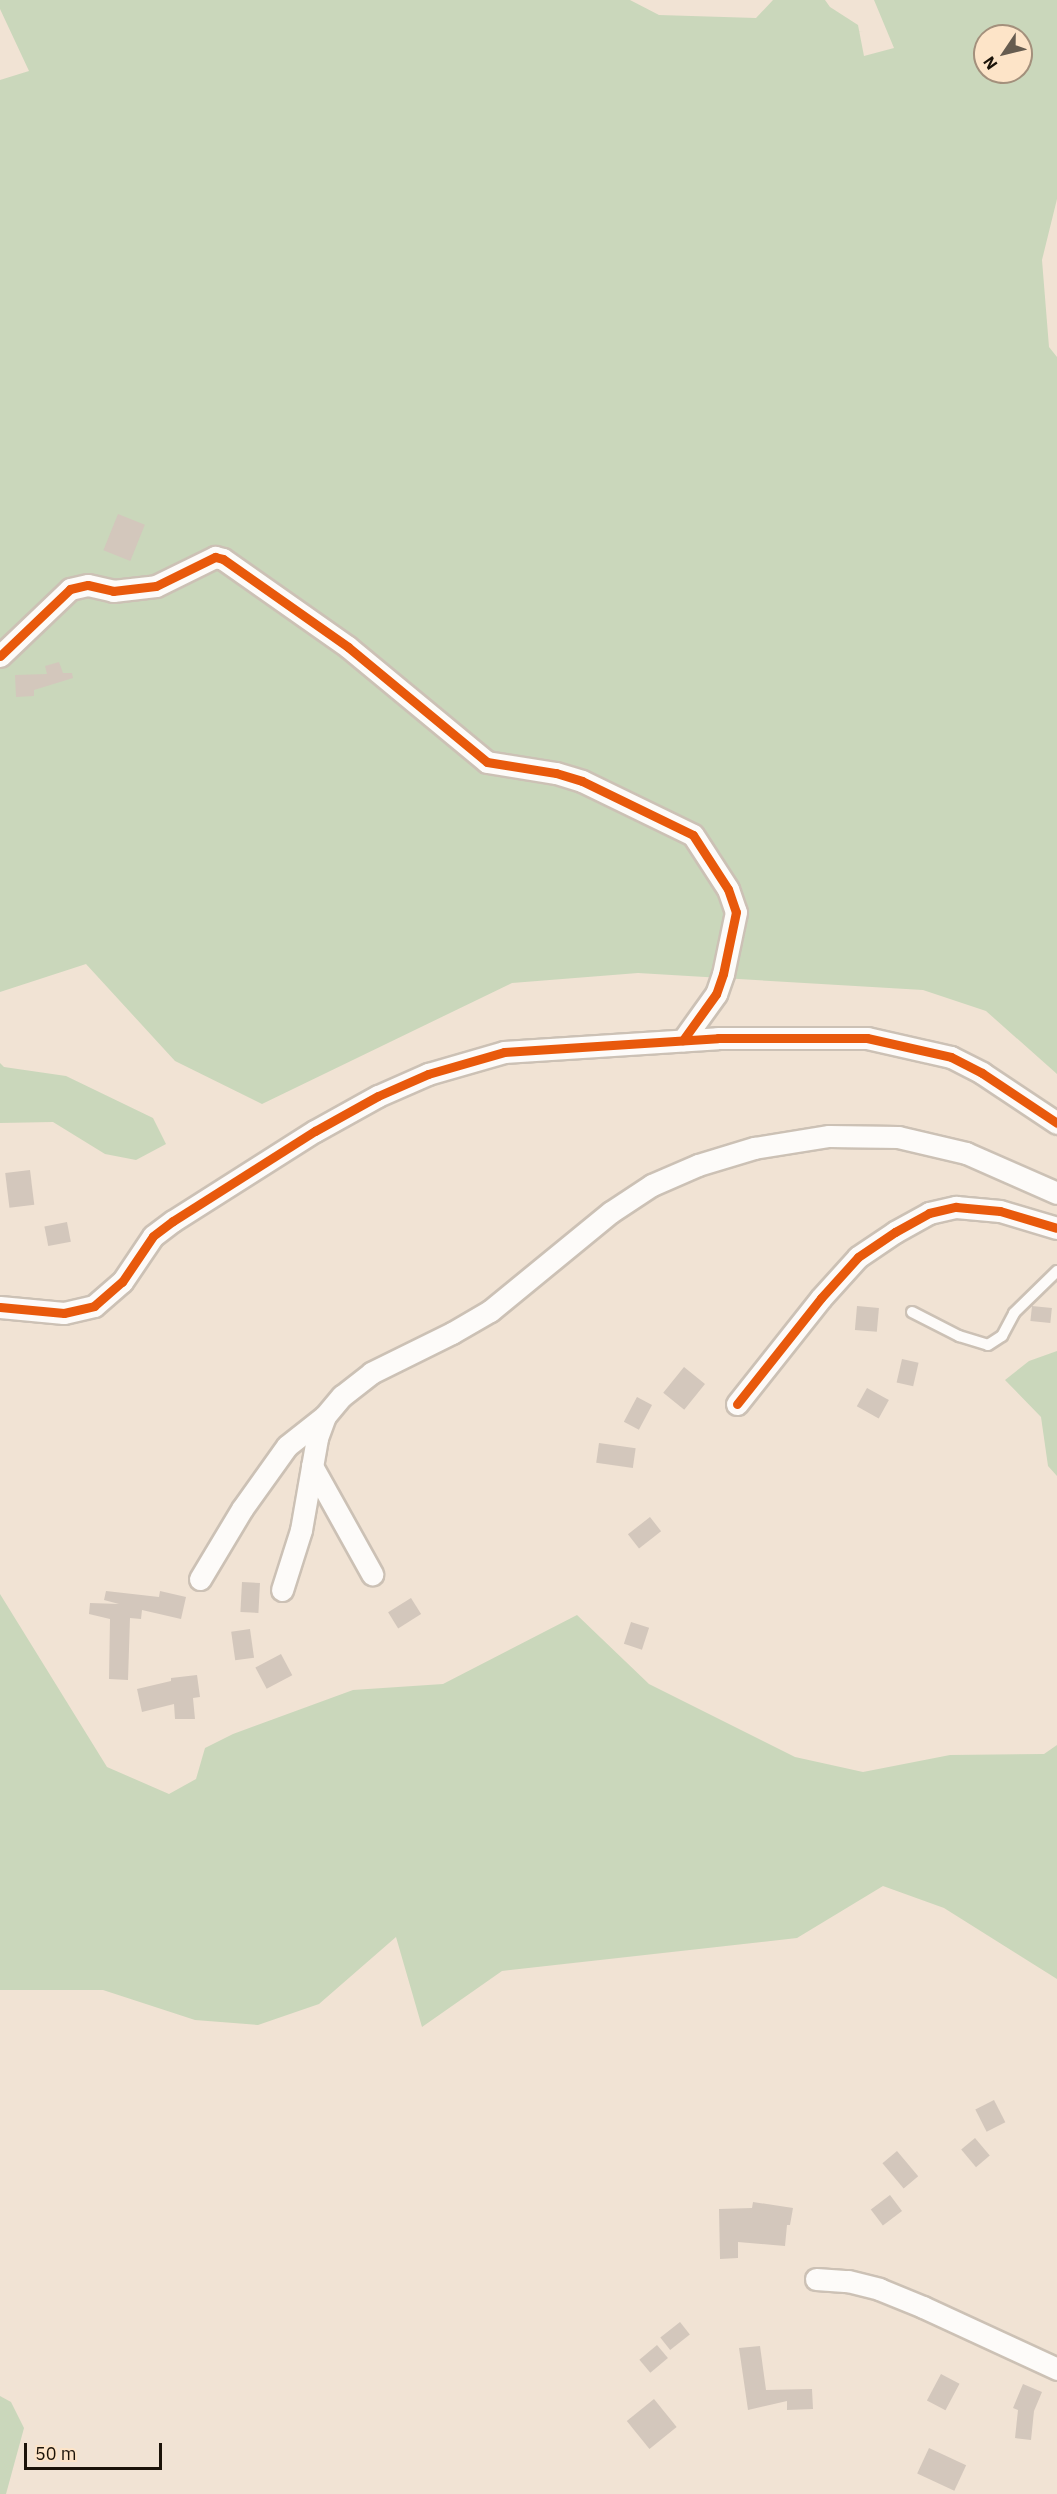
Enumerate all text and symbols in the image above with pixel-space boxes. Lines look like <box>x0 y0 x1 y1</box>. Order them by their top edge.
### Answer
north arrow <box>973 24 1033 84</box>
text: N <box>978 53 1001 74</box>
scale bar <box>27 2431 165 2469</box>
text: 50 m <box>35 2442 77 2465</box>

